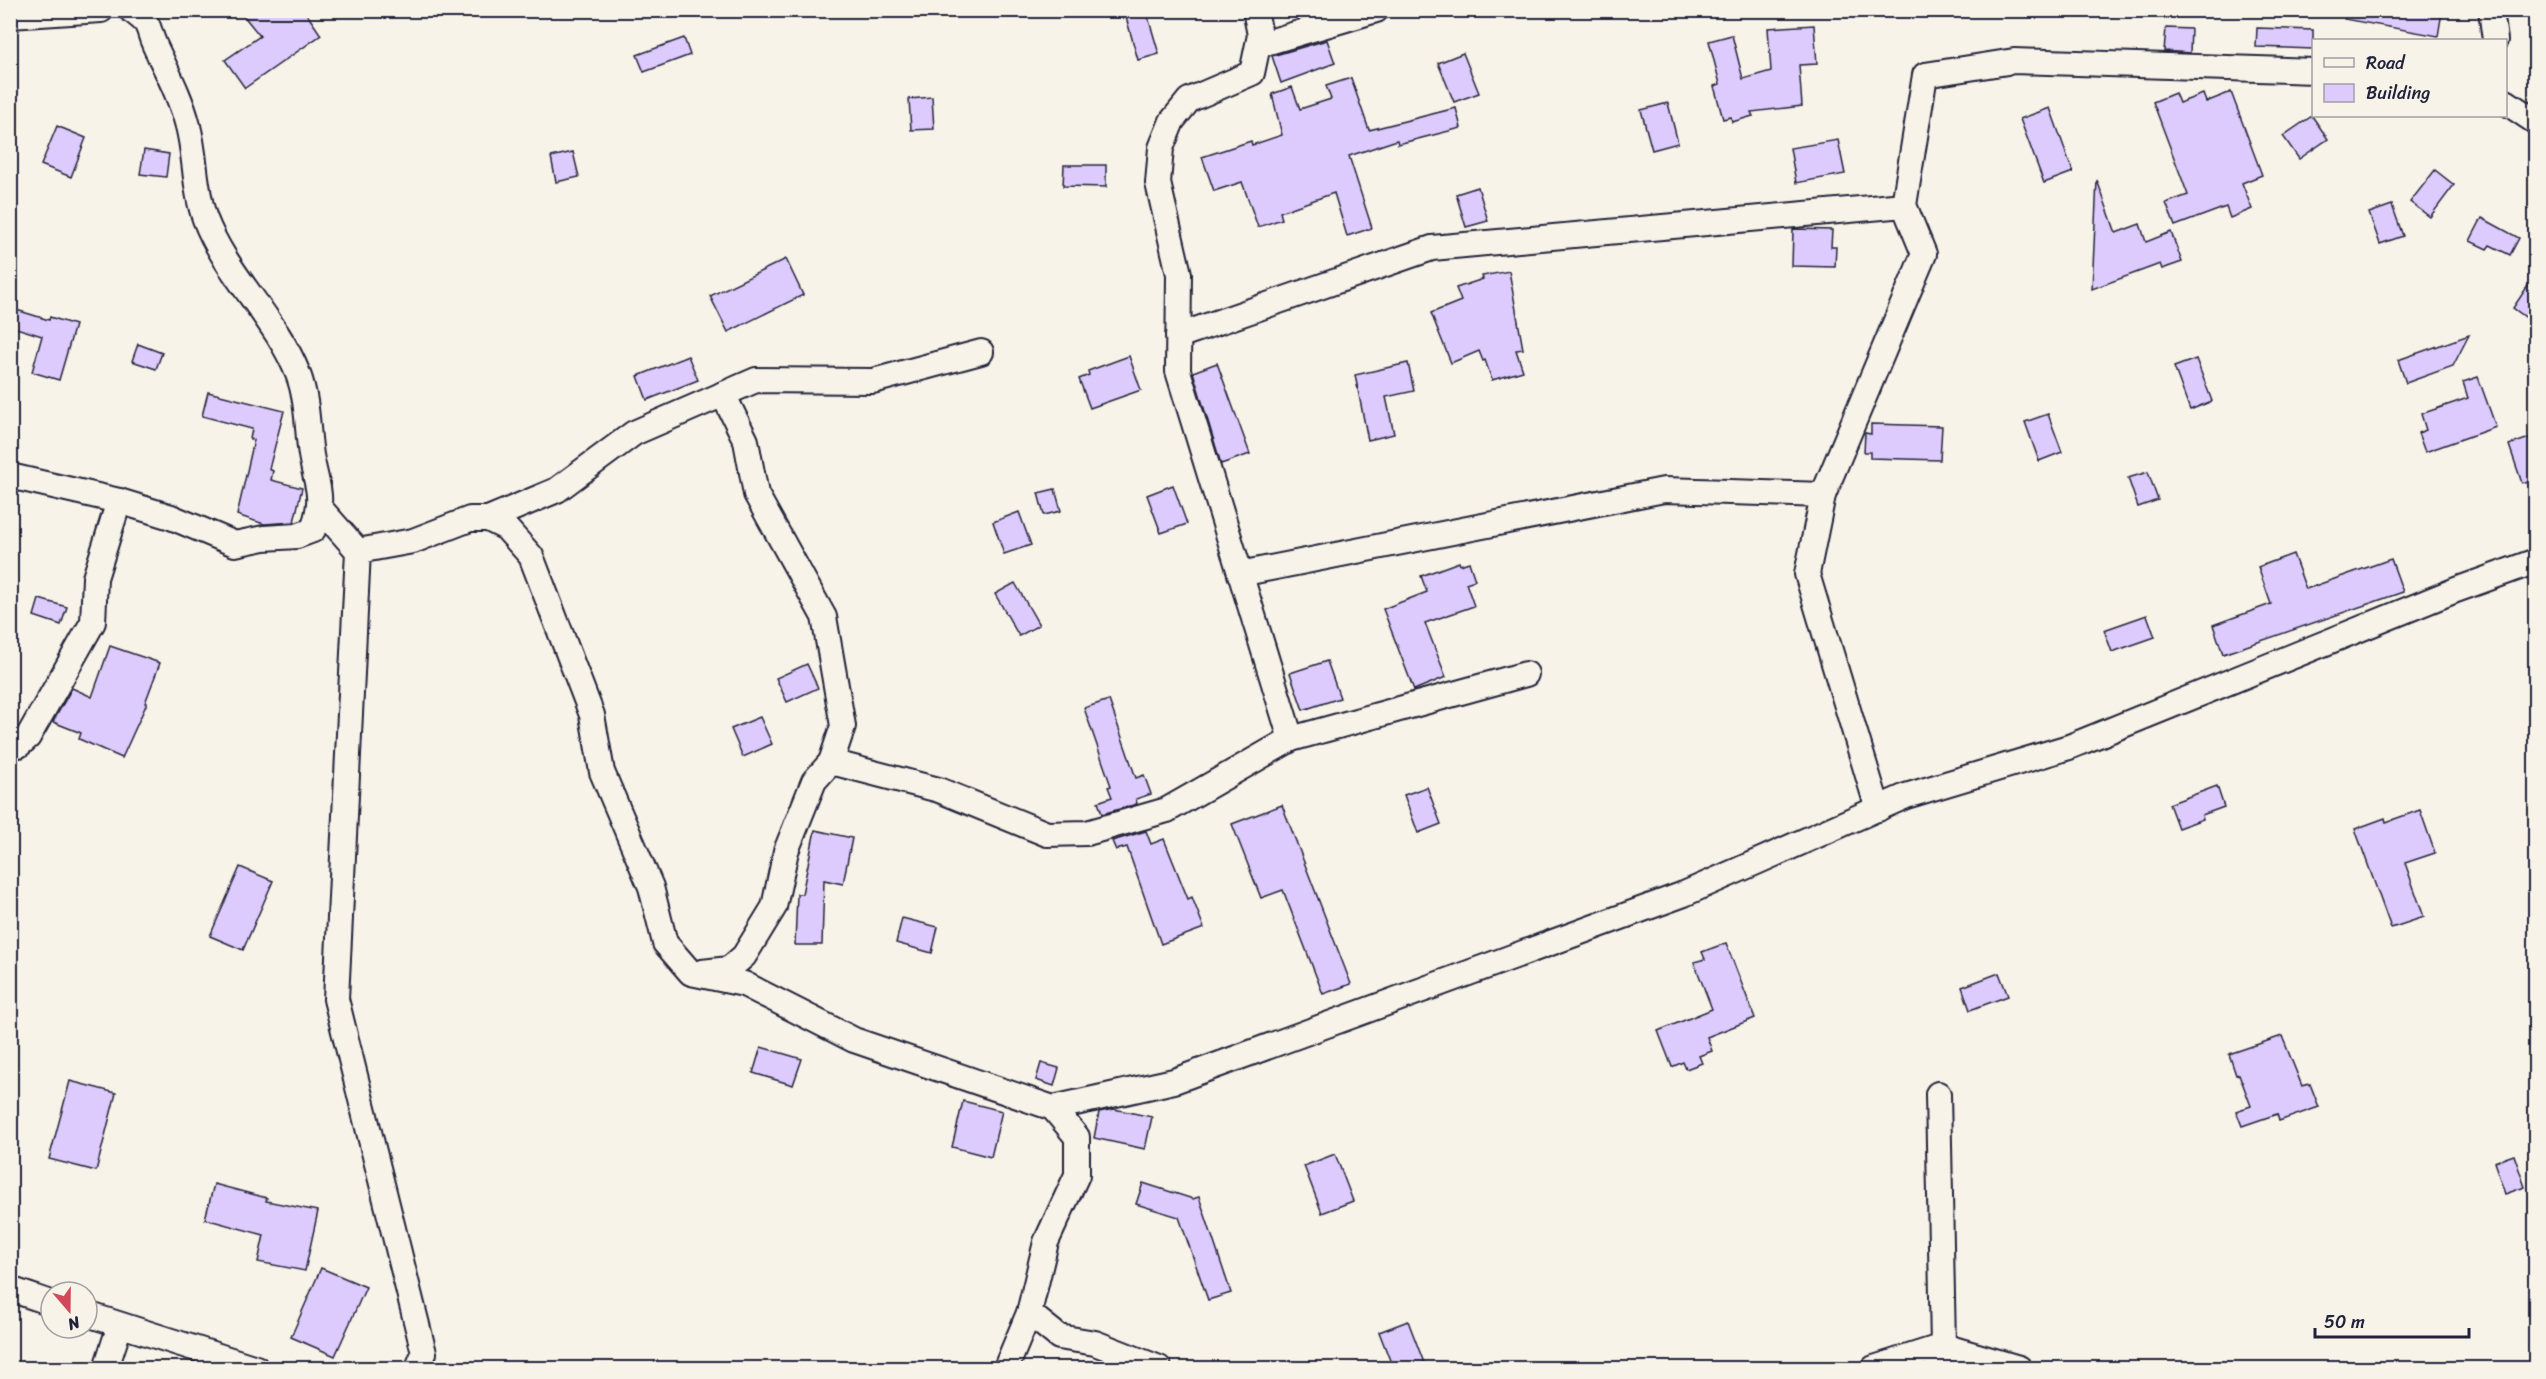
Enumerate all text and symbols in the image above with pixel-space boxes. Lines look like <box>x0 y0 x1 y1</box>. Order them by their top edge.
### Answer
legend <box>2312 39 2507 117</box>
text: Road <box>2366 47 2406 79</box>
text: Building <box>2366 77 2430 109</box>
north arrow <box>39 1280 99 1340</box>
scale bar <box>2315 1301 2470 1339</box>
text: 50 m <box>2324 1306 2365 1338</box>
text: N <box>63 1308 85 1339</box>

